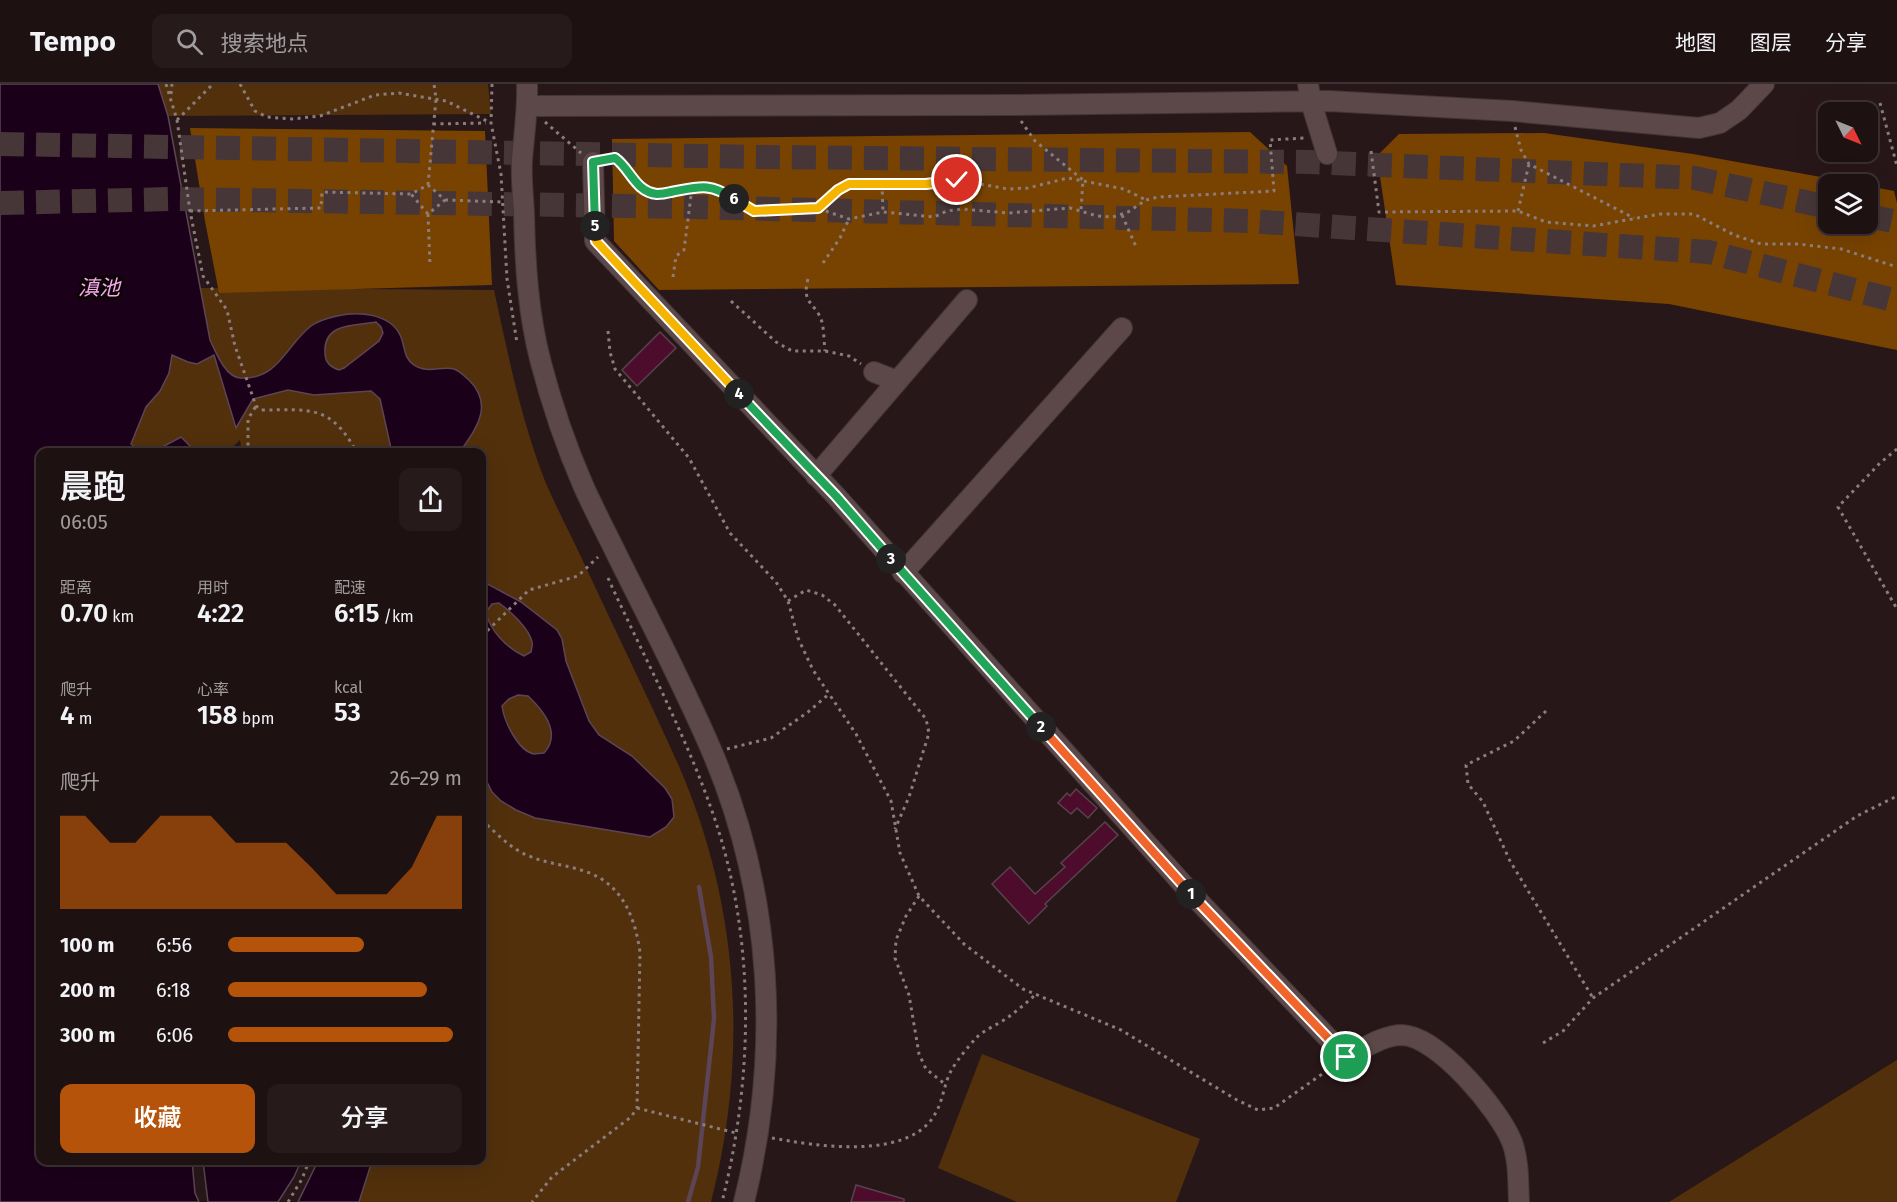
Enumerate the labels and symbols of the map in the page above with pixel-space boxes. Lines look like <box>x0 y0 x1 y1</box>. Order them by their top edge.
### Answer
north arrow <box>1818 102 1878 162</box>
pin <box>931 154 982 205</box>
pin: 6 <box>719 184 749 214</box>
pin: 5 <box>580 211 610 241</box>
water label: 滇池 <box>78 275 122 301</box>
pin: 4 <box>724 379 754 409</box>
pin: 3 <box>876 544 906 574</box>
pin: 2 <box>1026 712 1056 742</box>
pin: 1 <box>1176 879 1206 909</box>
pin <box>1320 1031 1371 1082</box>

